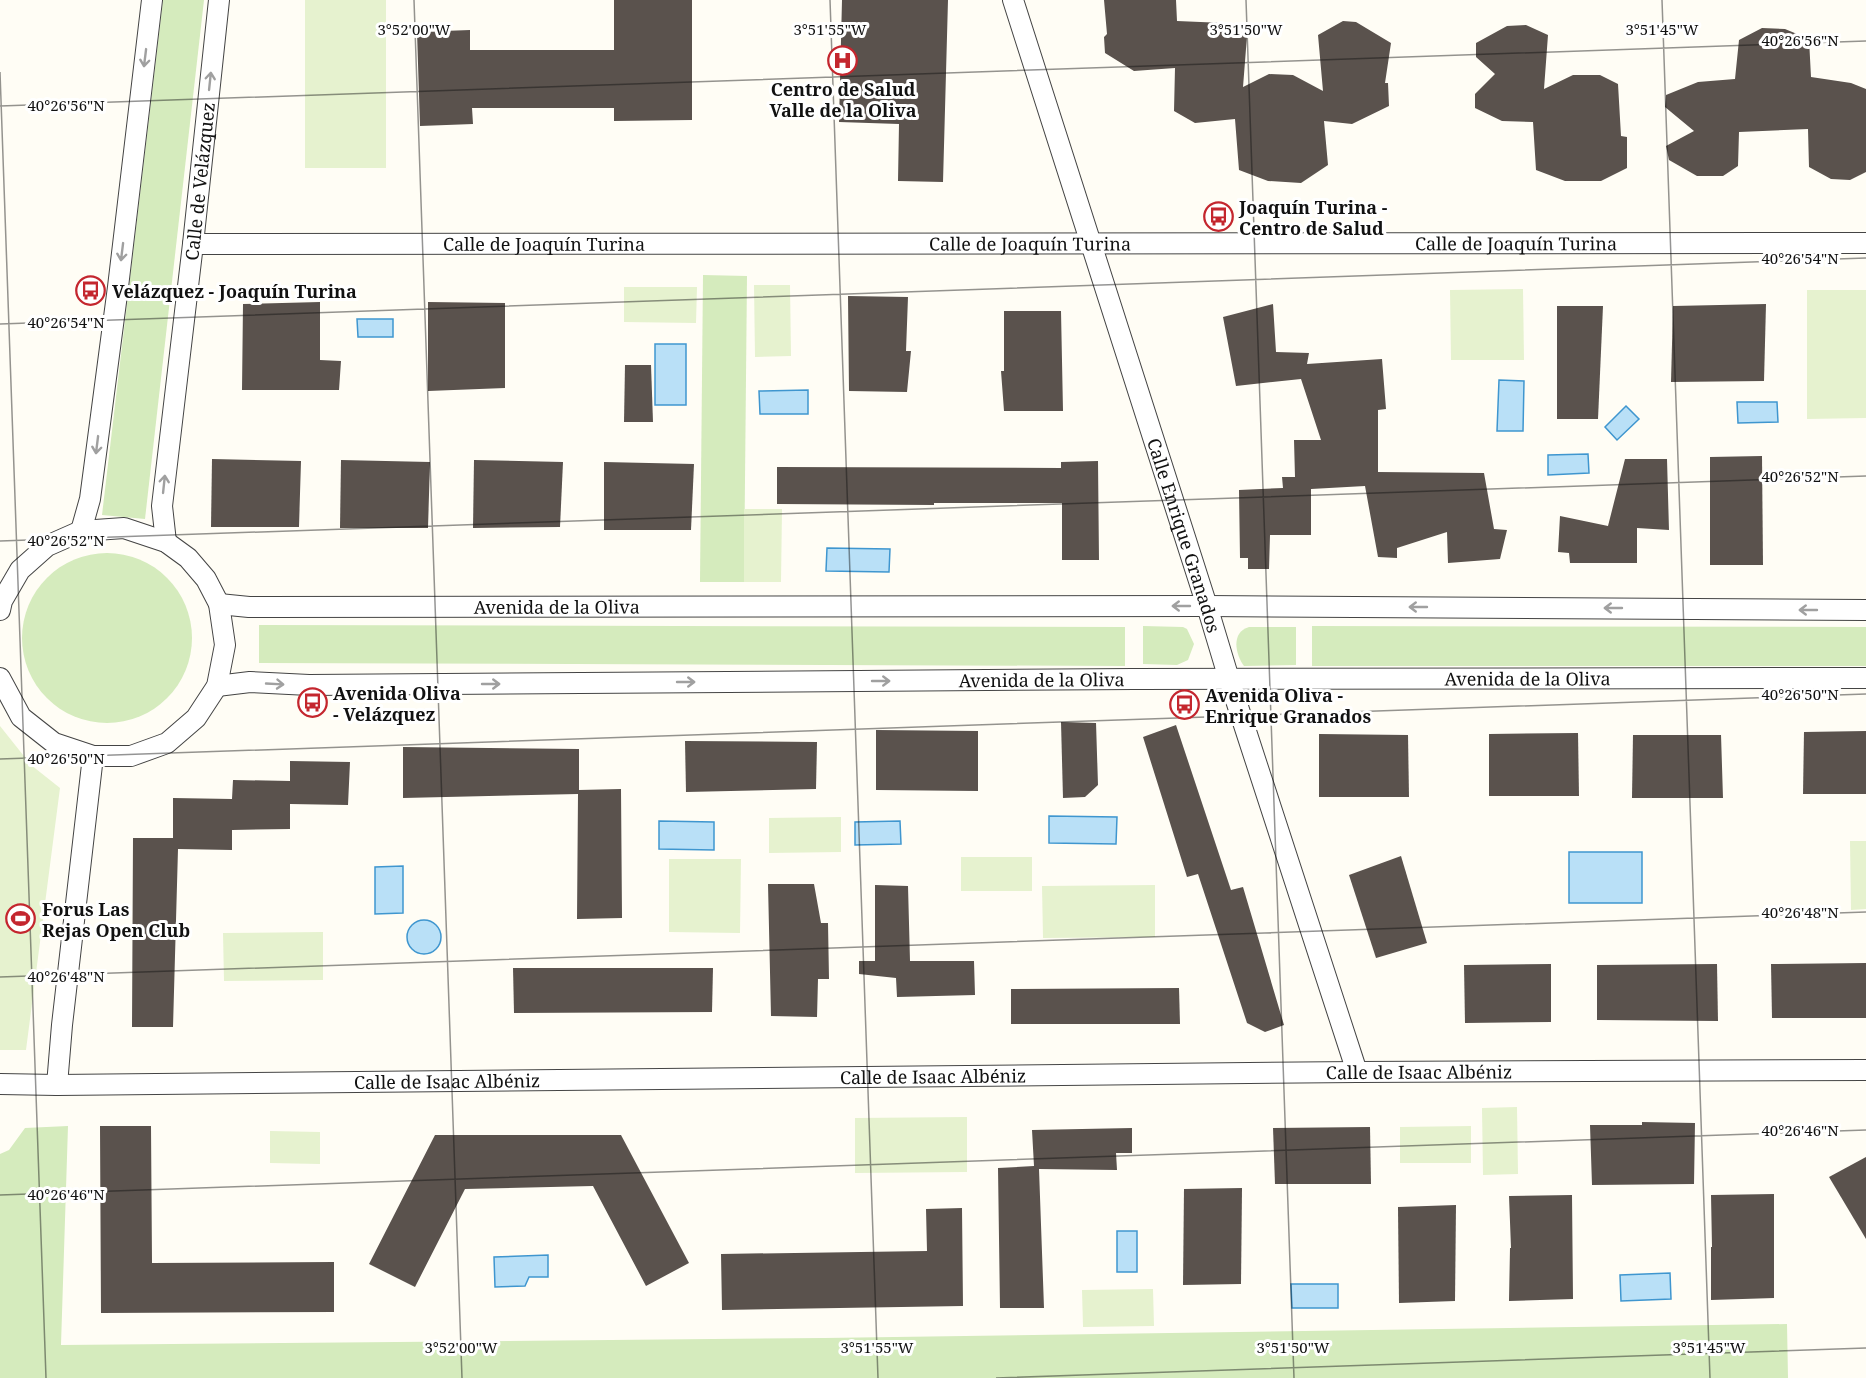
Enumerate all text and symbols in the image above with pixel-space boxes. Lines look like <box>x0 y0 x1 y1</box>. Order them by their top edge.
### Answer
text: 3°52'00"W <box>377 19 451 39</box>
text: 3°51'55"W <box>793 19 867 39</box>
text: 3°51'50"W <box>1209 19 1283 39</box>
text: 3°51'45"W <box>1625 19 1699 39</box>
text: 40°26'56"N <box>1761 30 1839 50</box>
hospital icon: Centro de Salud Valle de la Oliva <box>827 44 859 76</box>
one-way arrow <box>139 48 150 68</box>
one-way arrow <box>205 72 216 92</box>
place label: Centro de Salud Valle de la Oliva <box>770 77 917 122</box>
text: 40°26'56"N <box>27 95 105 115</box>
street label: Calle de Velázquez <box>179 101 220 262</box>
place label: Joaquín Turina - Centro de Salud <box>1238 195 1388 240</box>
bus stop icon: Joaquín Turina - Centro de Salud <box>1202 201 1234 233</box>
street label: Calle de Joaquín Turina <box>929 231 1131 256</box>
street label: Calle de Joaquín Turina <box>1415 231 1617 255</box>
street label: Calle de Joaquín Turina <box>443 232 645 256</box>
one-way arrow <box>116 241 127 261</box>
text: 40°26'54"N <box>1761 248 1839 268</box>
bus stop icon: Velázquez - Joaquín Turina <box>75 275 107 307</box>
place label: Velázquez - Joaquín Turina <box>112 279 357 303</box>
text: 40°26'54"N <box>27 312 105 332</box>
one-way arrow <box>91 435 102 455</box>
street label: Calle Enrique Granados <box>1142 435 1226 636</box>
text: 40°26'52"N <box>1761 466 1839 486</box>
one-way arrow <box>159 474 170 494</box>
text: 40°26'52"N <box>27 530 105 550</box>
street label: Avenida de la Oliva <box>474 595 640 619</box>
one-way arrow <box>1171 600 1191 612</box>
one-way arrow <box>1408 601 1428 613</box>
one-way arrow <box>1603 603 1623 614</box>
one-way arrow <box>1798 604 1818 616</box>
street label: Avenida de la Oliva <box>1445 666 1611 691</box>
street label: Avenida de la Oliva <box>959 667 1125 692</box>
one-way arrow <box>870 675 890 686</box>
one-way arrow <box>675 676 695 688</box>
one-way arrow <box>264 678 284 689</box>
one-way arrow <box>480 678 500 690</box>
place label: Avenida Oliva - Velázquez <box>333 681 461 726</box>
place label: Avenida Oliva - Enrique Granados <box>1205 683 1371 728</box>
text: 40°26'50"N <box>1761 684 1839 704</box>
bus stop icon: Avenida Oliva - Velázquez <box>296 687 328 719</box>
bus stop icon: Avenida Oliva - Enrique Granados <box>1168 689 1200 721</box>
text: 40°26'50"N <box>27 748 105 768</box>
place label: Forus Las Rejas Open Club <box>42 897 190 942</box>
text: 40°26'48"N <box>1761 902 1839 922</box>
sports icon: Forus Las Rejas Open Club <box>5 903 37 935</box>
text: 40°26'48"N <box>27 966 105 986</box>
street label: Calle de Isaac Albéniz <box>1326 1059 1512 1084</box>
street label: Calle de Isaac Albéniz <box>840 1063 1026 1089</box>
street label: Calle de Isaac Albéniz <box>354 1068 540 1094</box>
text: 40°26'46"N <box>1761 1120 1839 1140</box>
text: 40°26'46"N <box>27 1184 105 1204</box>
text: 3°52'00"W <box>424 1337 498 1357</box>
text: 3°51'55"W <box>840 1337 914 1357</box>
text: 3°51'50"W <box>1256 1337 1330 1357</box>
text: 3°51'45"W <box>1672 1337 1746 1357</box>

